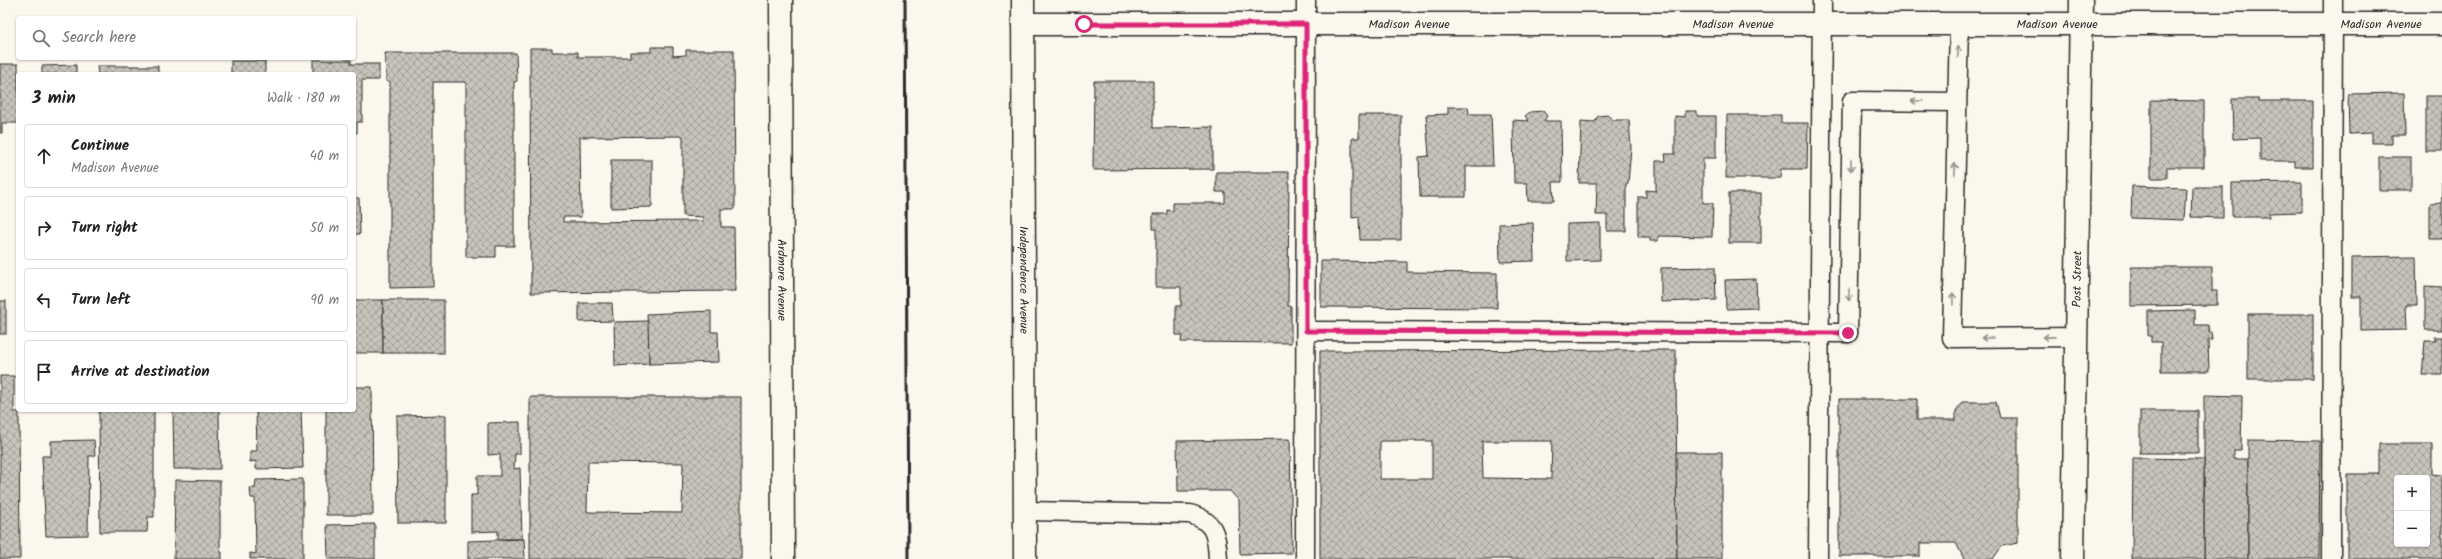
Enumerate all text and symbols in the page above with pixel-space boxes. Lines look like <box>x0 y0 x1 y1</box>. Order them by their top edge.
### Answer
route start <box>1075 15 1093 33</box>
street label: Madison Avenue <box>1368 15 1450 34</box>
street label: Madison Avenue <box>1692 15 1774 34</box>
street label: Madison Avenue <box>2016 15 2098 34</box>
street label: Madison Avenue <box>2340 15 2422 34</box>
search box <box>16 16 356 60</box>
text: Search here <box>62 26 136 50</box>
icon: search <box>30 27 52 49</box>
one-way arrow <box>1954 46 1962 59</box>
text: 3 min <box>32 85 76 112</box>
text: Walk · 180 m <box>267 88 340 109</box>
one-way arrow <box>1911 97 1924 105</box>
text: Continue <box>71 134 129 158</box>
icon: ahead <box>33 145 55 167</box>
text: 40 m <box>310 146 339 167</box>
text: Madison Avenue <box>71 158 159 179</box>
one-way arrow <box>1847 158 1855 171</box>
one-way arrow <box>1951 163 1959 176</box>
text: Turn right <box>71 216 138 240</box>
icon: right <box>33 217 55 239</box>
text: 50 m <box>310 218 339 239</box>
street label: Independence Avenue <box>1014 226 1034 335</box>
street label: Ardmore Avenue <box>772 239 792 322</box>
street label: Post Street <box>2067 250 2087 308</box>
text: Turn left <box>71 288 131 312</box>
one-way arrow <box>1845 288 1853 301</box>
icon: left <box>33 289 55 311</box>
text: 90 m <box>311 290 339 311</box>
one-way arrow <box>1949 293 1957 306</box>
route end <box>1839 324 1857 342</box>
one-way arrow <box>2043 333 2056 341</box>
one-way arrow <box>1981 334 1994 342</box>
text: Arrive at destination <box>71 360 210 384</box>
icon: arrive <box>33 361 55 383</box>
map controls <box>2394 475 2430 547</box>
button: + <box>2394 475 2430 511</box>
button: − <box>2394 511 2430 547</box>

